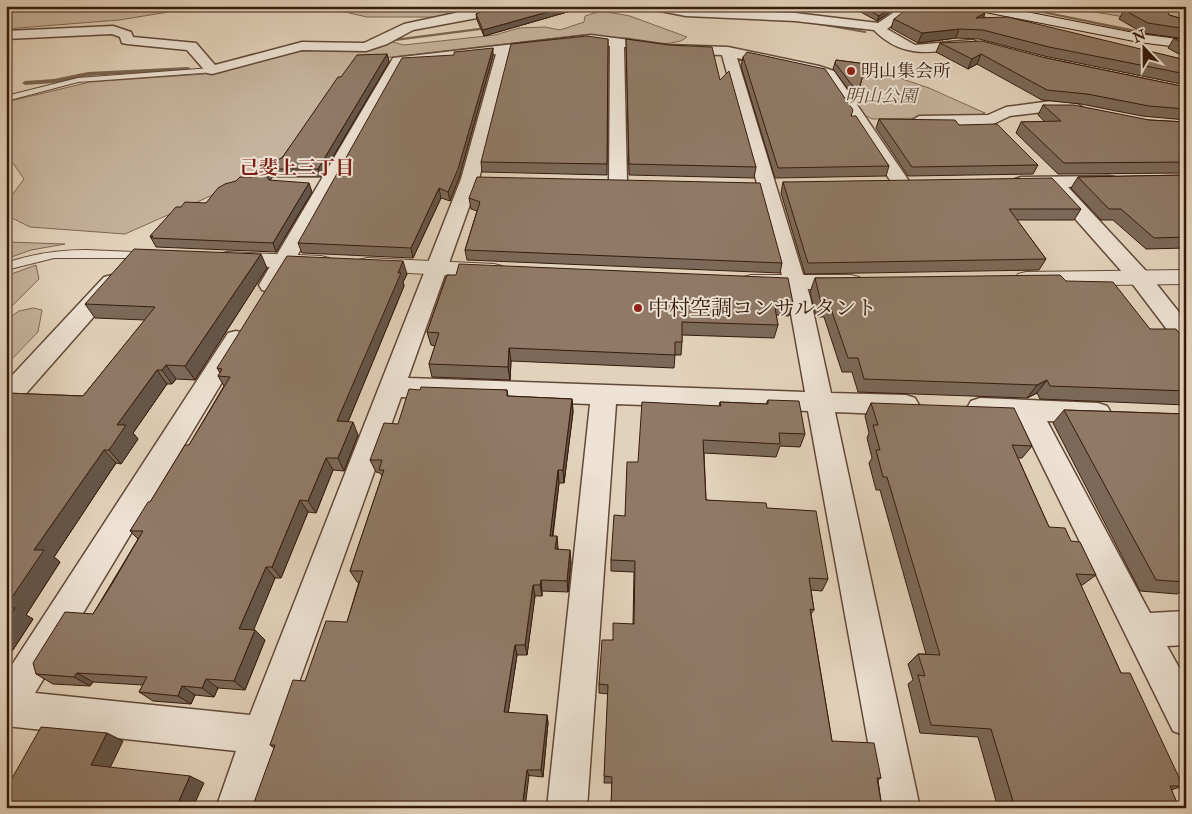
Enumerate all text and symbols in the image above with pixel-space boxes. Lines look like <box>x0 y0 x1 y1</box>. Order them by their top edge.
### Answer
north arrow <box>1120 22 1170 72</box>
text: N <box>1129 26 1149 47</box>
place label: 明山集会所 <box>861 60 951 83</box>
marker: 明山集会所 <box>845 65 857 77</box>
park label: 明山公園 <box>845 85 920 108</box>
district label: 己斐上三丁目 <box>240 156 354 180</box>
place label: 中村空調コンサルタント <box>648 295 877 322</box>
marker: 中村空調コンサルタント <box>632 302 644 314</box>

